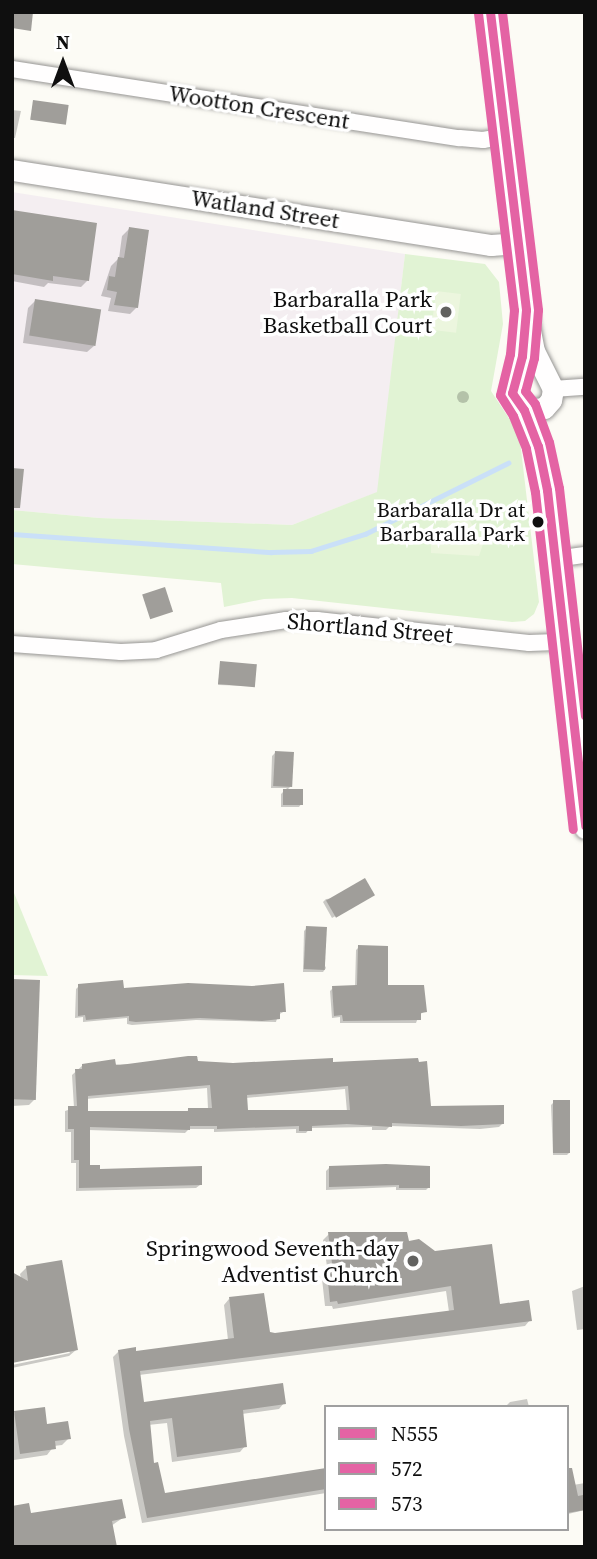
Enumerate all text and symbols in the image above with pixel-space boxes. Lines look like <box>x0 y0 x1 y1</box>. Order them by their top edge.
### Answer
north arrow <box>28 28 98 98</box>
text: N <box>56 29 70 55</box>
street label: Wootton Crescent <box>167 79 351 135</box>
street label: Watland Street <box>189 184 341 234</box>
place label: Barbaralla Park Basketball Court <box>263 285 432 339</box>
marker: Barbaralla Park Basketball Court <box>438 304 454 320</box>
place label: Barbaralla Dr at Barbaralla Park <box>376 497 525 547</box>
marker: Barbaralla Dr at Barbaralla Park <box>531 515 545 529</box>
street label: Shortland Street <box>286 607 454 649</box>
place label: Springwood Seventh-day Adventist Church <box>146 1234 399 1288</box>
marker: Springwood Seventh-day Adventist Church <box>405 1253 421 1269</box>
legend <box>324 1405 569 1531</box>
text: N555 <box>391 1419 438 1448</box>
text: 572 <box>391 1454 423 1483</box>
text: 573 <box>391 1489 423 1518</box>

